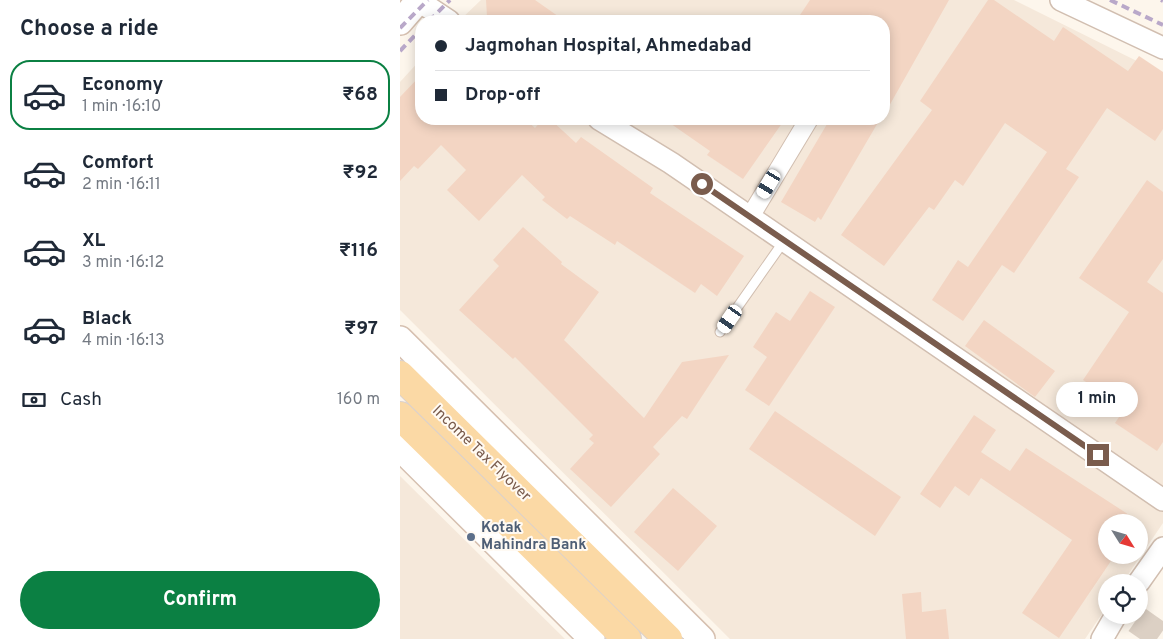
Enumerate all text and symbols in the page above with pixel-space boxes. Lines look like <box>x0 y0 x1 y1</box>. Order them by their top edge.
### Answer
text: Choose a ride <box>20 16 158 43</box>
text: Jagmohan Hospital, Ahmedabad <box>465 34 752 58</box>
icon: car <box>22 73 67 118</box>
text: Economy <box>82 73 163 97</box>
text: ₹68 <box>342 83 378 107</box>
text: Drop-off <box>465 83 540 107</box>
text: 1 min · 16:10 <box>82 97 161 117</box>
icon: car <box>22 151 67 196</box>
text: Comfort <box>82 151 154 175</box>
text: ₹92 <box>342 161 378 185</box>
car <box>754 167 783 201</box>
route start <box>691 173 713 195</box>
text: 2 min · 16:11 <box>82 175 161 195</box>
icon: car <box>22 229 67 274</box>
text: XL <box>82 229 105 253</box>
text: ₹116 <box>339 239 378 263</box>
text: 3 min · 16:12 <box>82 253 164 273</box>
car <box>715 302 744 336</box>
icon: car <box>22 307 67 352</box>
text: Black <box>82 307 132 331</box>
text: ₹97 <box>344 317 378 341</box>
text: 4 min · 16:13 <box>82 331 165 351</box>
callout: 1 min <box>1057 382 1139 418</box>
icon: cash <box>20 386 48 414</box>
text: Cash <box>60 388 102 412</box>
text: 1 min <box>1078 389 1116 409</box>
text: 160 m <box>337 390 380 410</box>
street label: Income Tax Flyover <box>428 402 534 506</box>
route end <box>1087 444 1109 466</box>
north arrow <box>1098 514 1148 564</box>
map controls <box>1098 514 1148 624</box>
place label: Kotak Mahindra Bank <box>481 519 587 555</box>
marker: Kotak Mahindra Bank <box>465 531 477 543</box>
button: Confirm <box>20 571 380 629</box>
button: locate <box>1098 574 1148 624</box>

